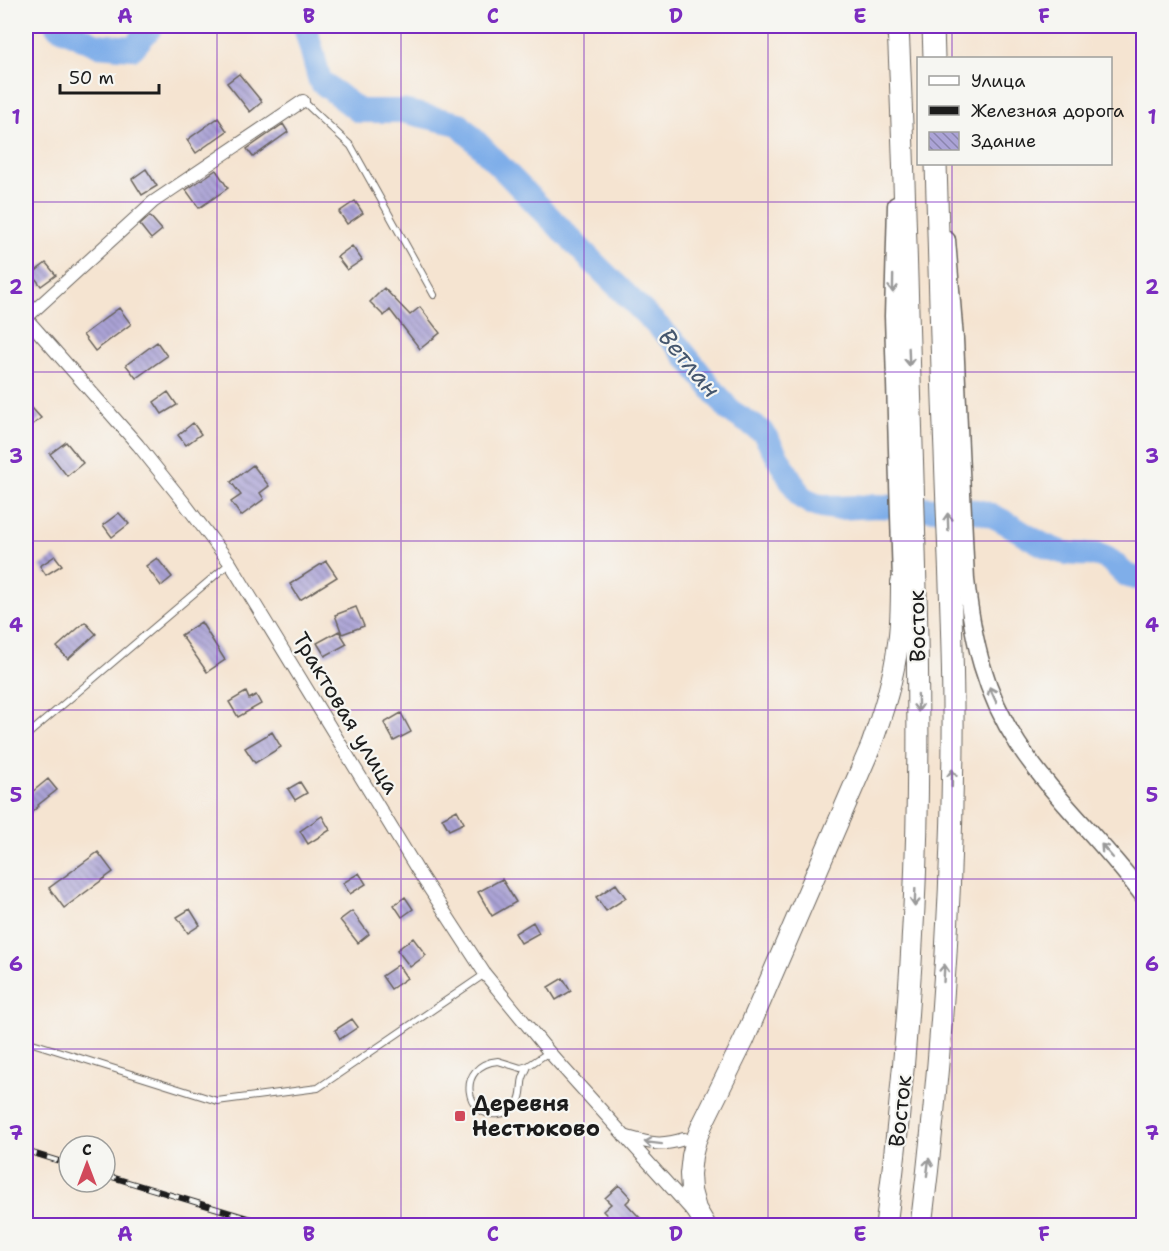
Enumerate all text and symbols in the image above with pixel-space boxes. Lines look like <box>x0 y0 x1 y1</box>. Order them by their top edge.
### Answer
text: A <box>117 3 133 29</box>
text: B <box>303 3 315 29</box>
text: C <box>487 3 499 29</box>
text: D <box>669 3 683 29</box>
text: E <box>853 3 867 29</box>
text: F <box>1038 3 1050 29</box>
scale bar <box>60 57 159 95</box>
legend <box>917 57 1112 165</box>
text: 50 m <box>69 66 114 90</box>
text: Улица <box>971 69 1025 93</box>
text: Железная дорога <box>971 99 1124 123</box>
text: 1 <box>11 104 21 130</box>
text: 1 <box>1147 104 1157 130</box>
text: Здание <box>971 129 1036 153</box>
one-way arrow <box>887 273 899 293</box>
text: 2 <box>9 274 23 300</box>
text: 2 <box>1145 274 1159 300</box>
water label: Ветлан <box>651 322 727 404</box>
one-way arrow <box>904 346 915 366</box>
text: 3 <box>9 443 23 469</box>
text: 3 <box>1145 443 1159 469</box>
one-way arrow <box>942 513 953 533</box>
street label: Восток <box>902 589 932 662</box>
text: 4 <box>9 612 23 638</box>
text: 4 <box>1145 612 1159 638</box>
street label: Трактовая улица <box>286 627 406 800</box>
one-way arrow <box>986 686 998 704</box>
one-way arrow <box>912 693 924 713</box>
one-way arrow <box>946 769 958 789</box>
text: 5 <box>10 782 22 808</box>
text: 5 <box>1146 782 1158 808</box>
one-way arrow <box>1101 843 1114 859</box>
one-way arrow <box>909 888 920 908</box>
text: 6 <box>9 951 23 977</box>
text: 6 <box>1145 951 1159 977</box>
one-way arrow <box>939 964 950 984</box>
street label: Восток <box>882 1073 918 1148</box>
place label: Деревня Нестюково <box>472 1089 600 1143</box>
marker: Деревня Нестюково <box>453 1109 467 1123</box>
text: 7 <box>9 1120 23 1146</box>
text: 7 <box>1145 1120 1159 1146</box>
north arrow <box>57 1134 117 1194</box>
one-way arrow <box>644 1137 664 1148</box>
text: С <box>82 1139 92 1160</box>
one-way arrow <box>923 1158 934 1178</box>
text: A <box>117 1221 133 1247</box>
text: B <box>303 1221 315 1247</box>
text: C <box>487 1221 499 1247</box>
text: D <box>669 1221 683 1247</box>
text: E <box>853 1221 867 1247</box>
text: F <box>1038 1221 1050 1247</box>

